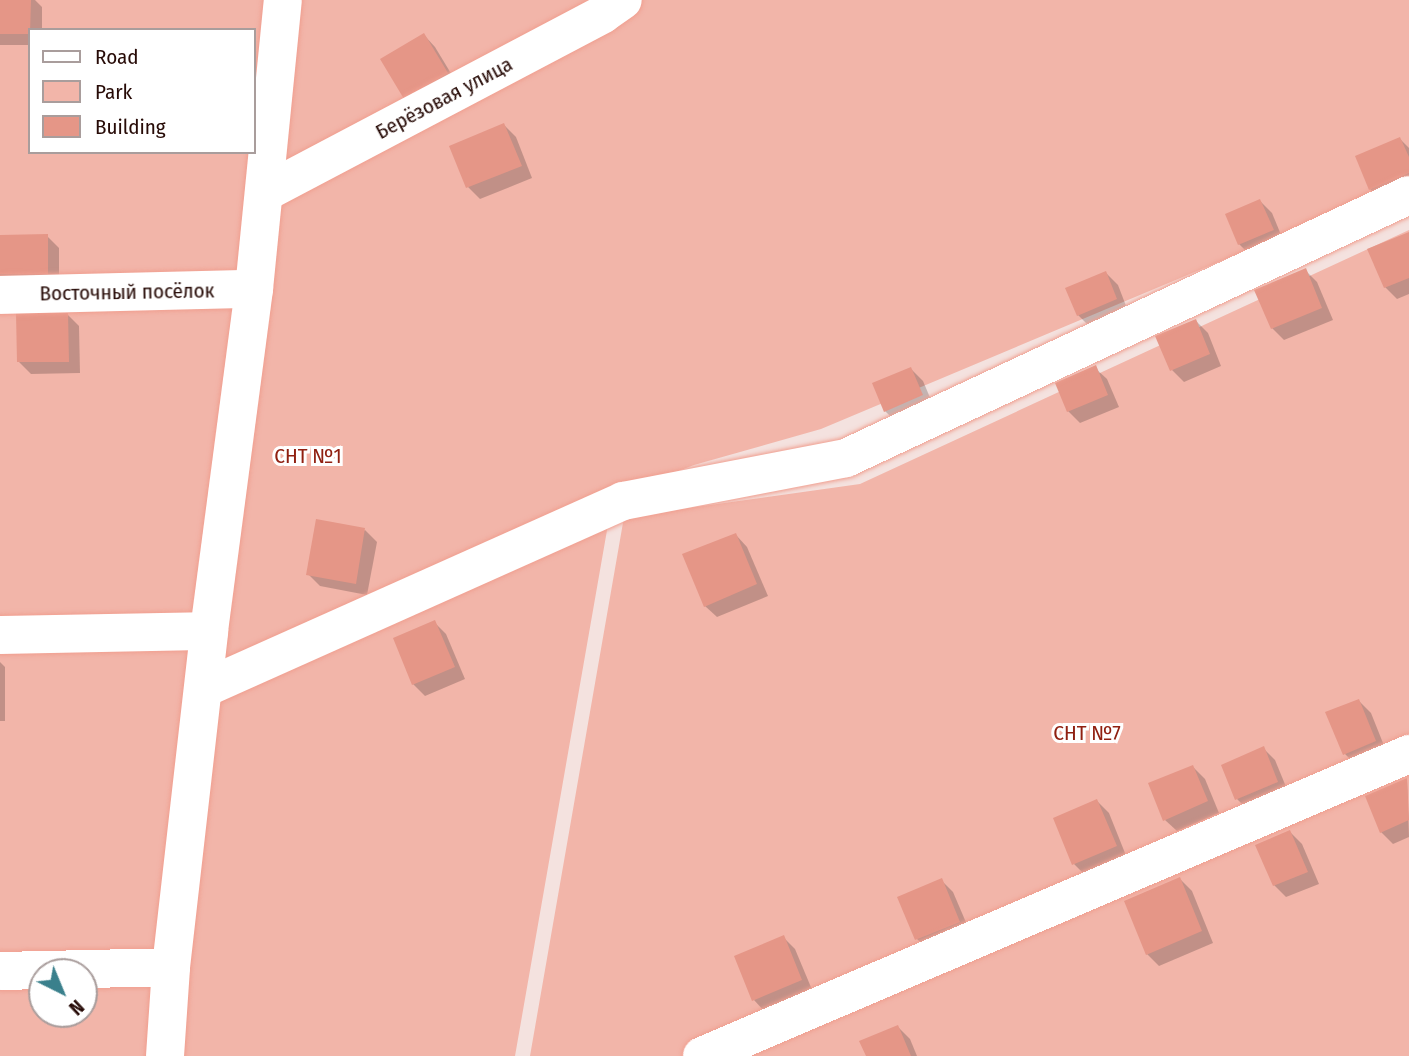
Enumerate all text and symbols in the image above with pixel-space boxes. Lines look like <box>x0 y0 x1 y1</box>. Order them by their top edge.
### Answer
legend <box>28 28 256 154</box>
text: Road <box>95 44 139 70</box>
street label: Берёзовая улица <box>371 51 517 145</box>
text: Park <box>95 79 132 105</box>
text: Building <box>95 114 166 140</box>
street label: Восточный посёлок <box>39 278 215 306</box>
park label: СНТ №1 <box>274 443 342 469</box>
park label: СНТ №7 <box>1053 720 1121 746</box>
north arrow <box>28 958 98 1028</box>
text: N <box>64 995 88 1020</box>

